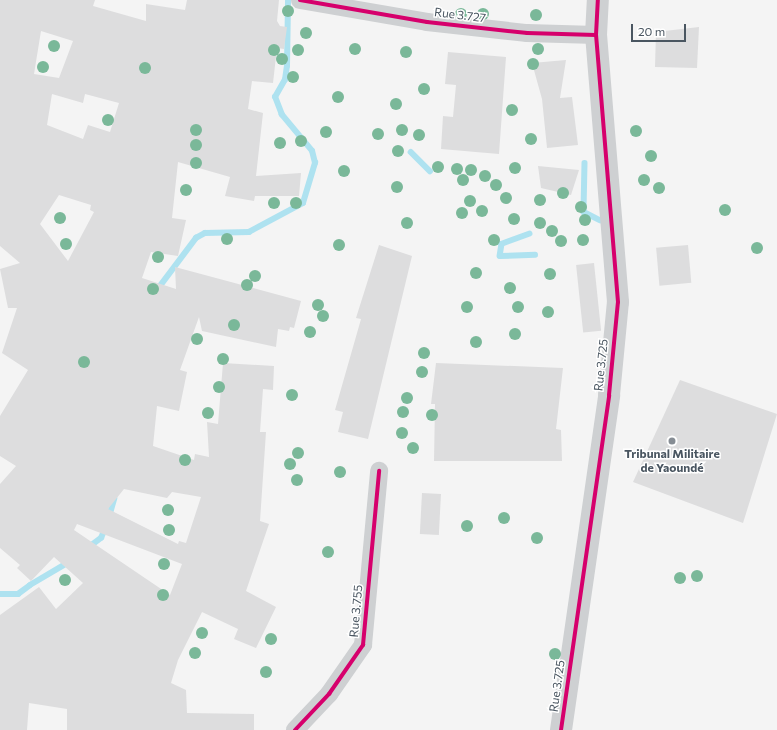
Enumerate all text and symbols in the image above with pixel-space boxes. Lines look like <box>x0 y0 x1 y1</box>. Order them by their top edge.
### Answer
street label: Rue 3.727 <box>433 5 487 25</box>
scale bar <box>633 16 688 42</box>
text: 20 m <box>638 24 665 38</box>
street label: Rue 3.725 <box>591 338 611 392</box>
marker: Tribunal Militaire de Yaoundé <box>667 436 677 446</box>
place label: Tribunal Militaire de Yaoundé <box>624 447 720 475</box>
street label: Rue 3.755 <box>347 584 365 638</box>
street label: Rue 3.725 <box>546 659 568 713</box>

